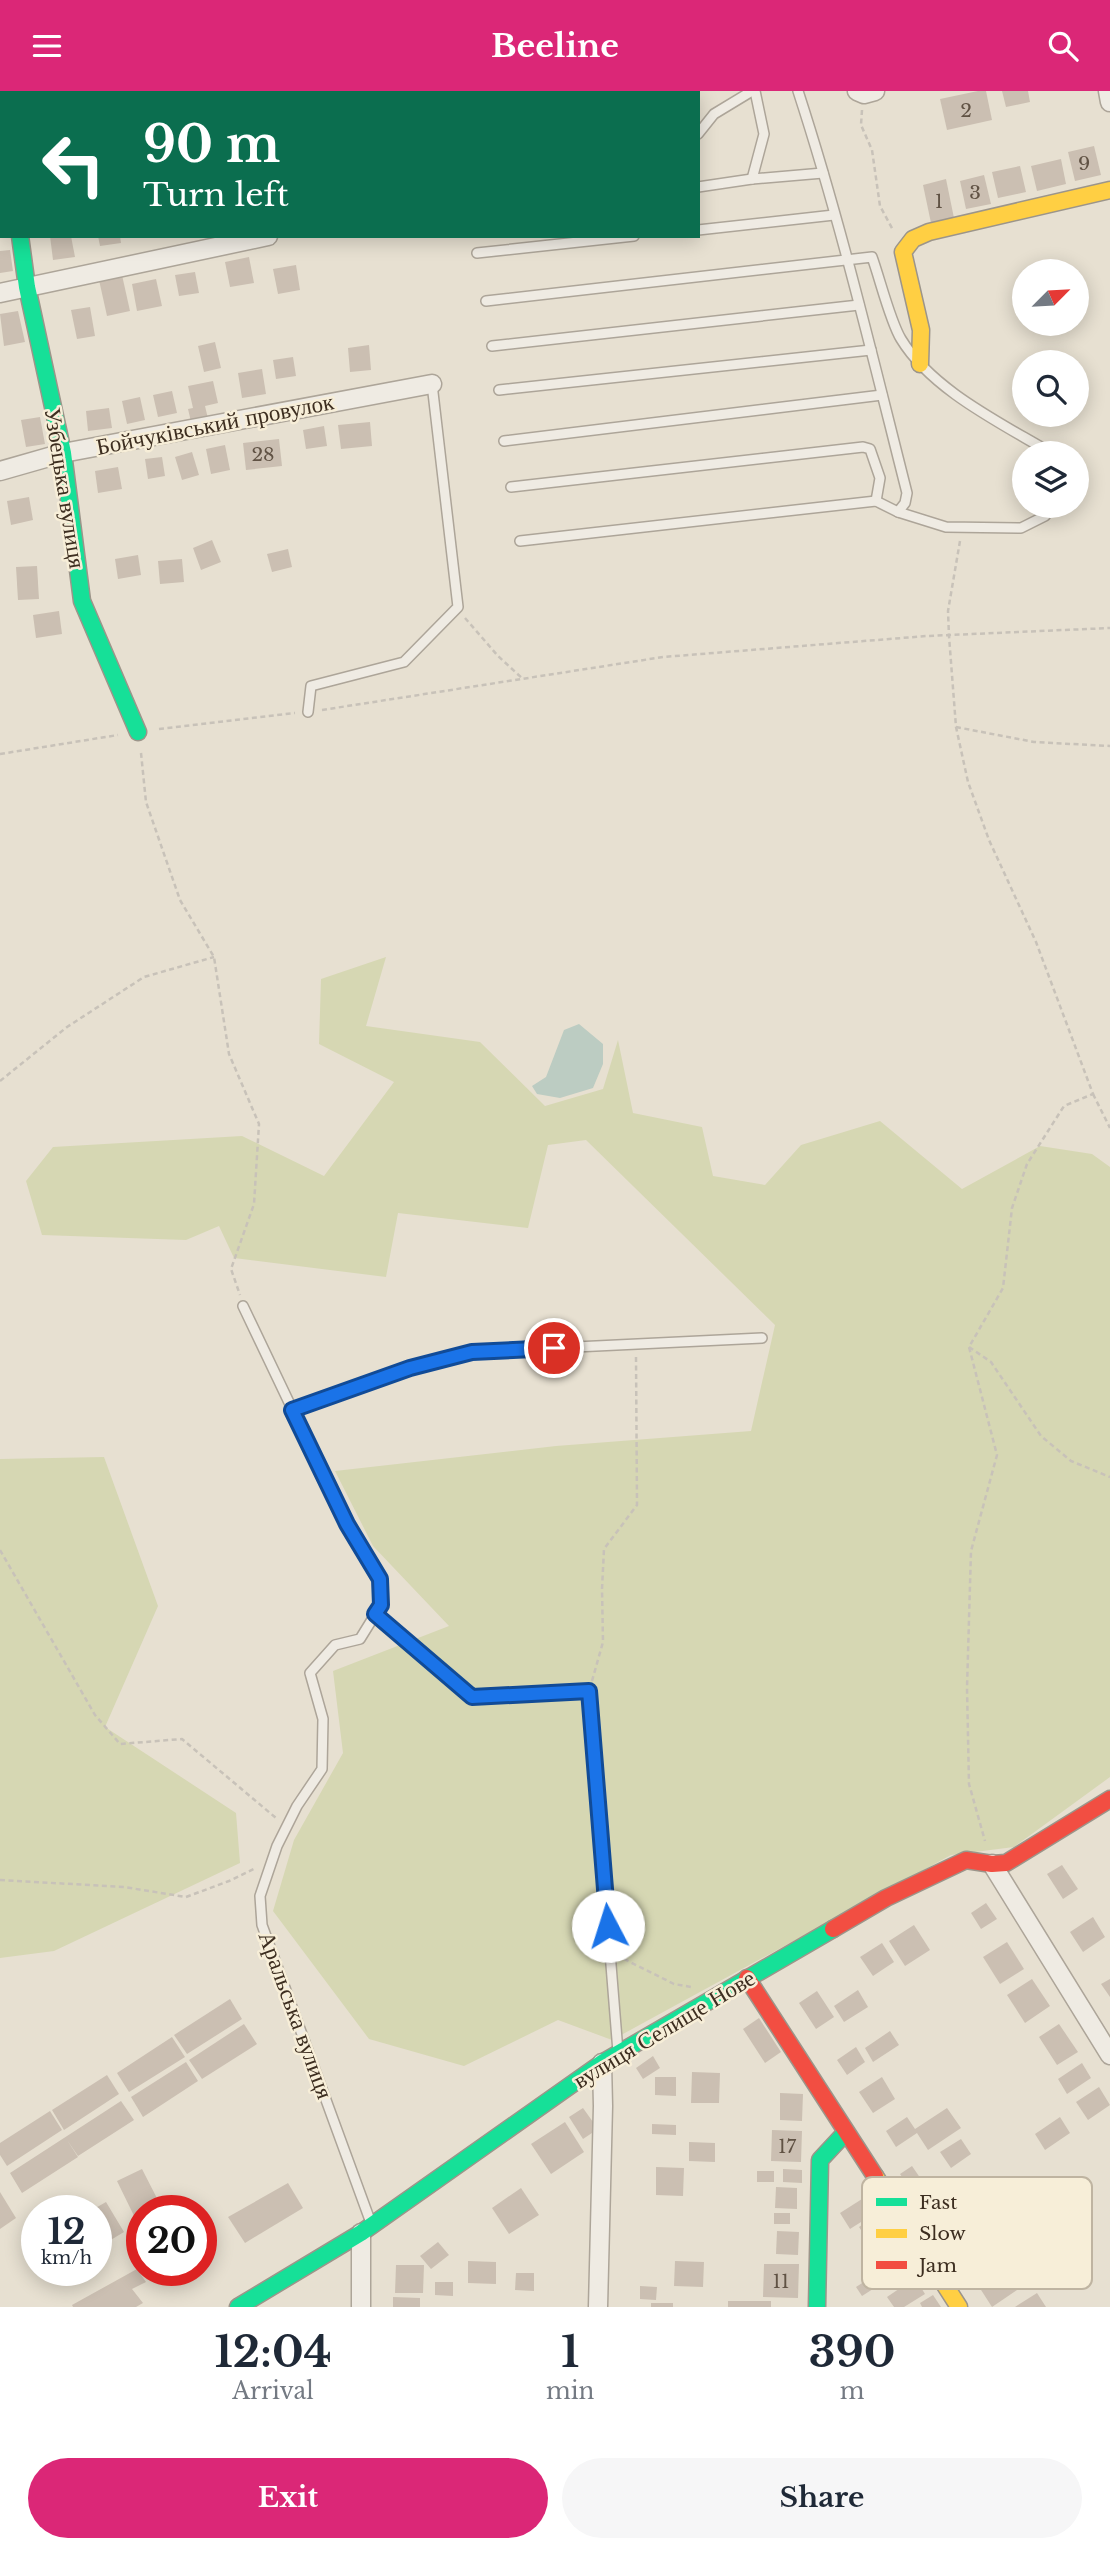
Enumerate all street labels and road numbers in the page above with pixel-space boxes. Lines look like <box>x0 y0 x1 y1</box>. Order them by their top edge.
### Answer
street label: Бойчуківський провулок <box>94 387 337 461</box>
street label: Узбецька вулиця <box>38 405 92 571</box>
street label: Аральська вулиця <box>253 1927 339 2103</box>
street label: вулиця Селище Нове <box>568 1964 760 2094</box>

